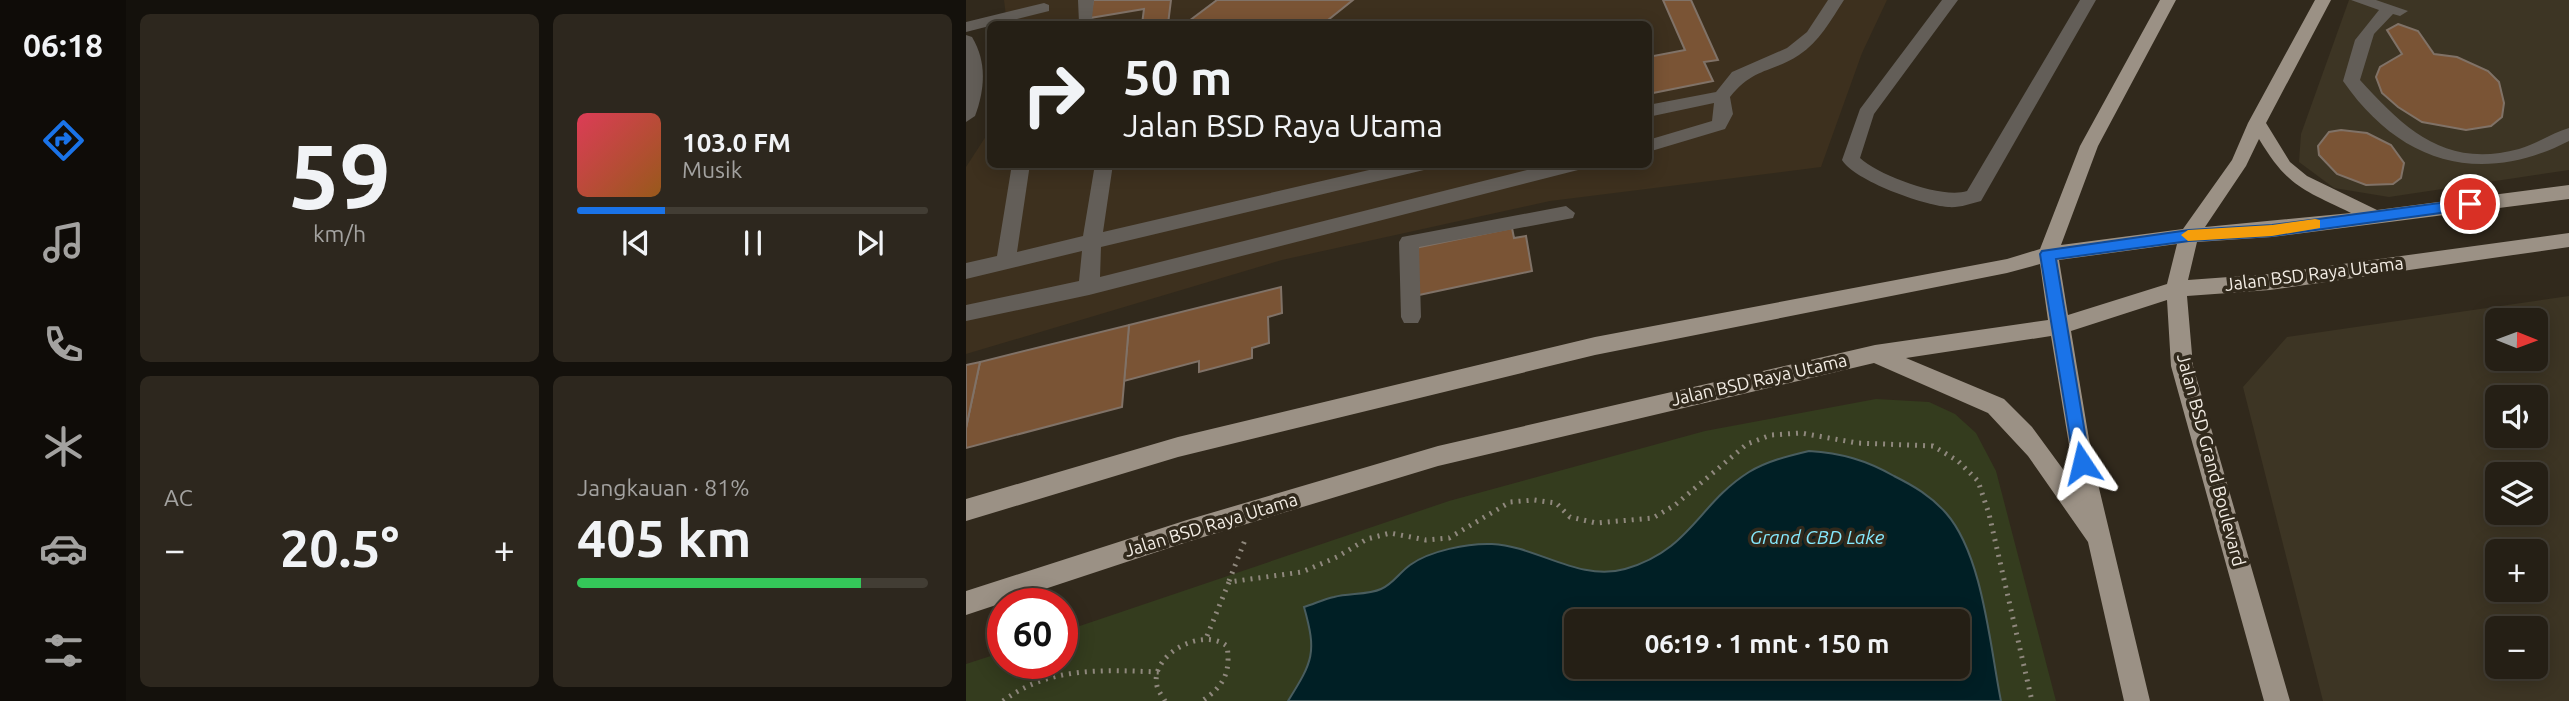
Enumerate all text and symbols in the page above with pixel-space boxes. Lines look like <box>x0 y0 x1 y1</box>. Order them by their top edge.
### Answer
text: 06:18 <box>23 27 103 63</box>
icon: right <box>1008 49 1099 140</box>
text: 50 m <box>1123 49 1232 104</box>
text: Jalan BSD Raya Utama <box>1123 107 1443 143</box>
icon: directions <box>39 116 88 165</box>
text: 59 <box>288 124 391 226</box>
text: 103.0 FM <box>682 128 791 157</box>
text: Musik <box>682 157 742 182</box>
pin <box>2440 174 2500 234</box>
icon: arrive <box>2451 185 2489 223</box>
icon: music <box>39 218 88 267</box>
text: km/h <box>313 221 366 246</box>
icon: previous <box>617 224 655 262</box>
icon: pause <box>734 224 772 262</box>
icon: next <box>851 224 889 262</box>
street label: Jalan BSD Raya Utama <box>2223 252 2404 294</box>
north arrow <box>2485 308 2548 371</box>
map controls <box>2485 308 2548 679</box>
icon: phone <box>39 320 88 369</box>
street label: Jalan BSD Raya Utama <box>1669 349 1849 409</box>
street label: Jalan BSD Grand Boulevard <box>2174 351 2250 568</box>
button: sound <box>2485 385 2548 448</box>
icon: climate <box>39 422 88 471</box>
position arrow <box>2045 426 2119 500</box>
button: layers <box>2485 462 2548 525</box>
text: Jangkauan · 81% <box>577 475 749 500</box>
text: AC <box>164 485 193 510</box>
street label: Jalan BSD Raya Utama <box>1122 488 1300 560</box>
text: 405 km <box>577 509 751 567</box>
text: 20.5° <box>280 519 399 577</box>
icon: car <box>39 524 88 573</box>
water label: Grand CBD Lake <box>1750 526 1885 548</box>
text: − <box>164 528 185 570</box>
text: + <box>494 528 515 570</box>
button: + <box>2485 539 2548 602</box>
speed limit sign: 60 <box>987 588 1078 679</box>
button: − <box>2485 616 2548 679</box>
icon: filters <box>39 626 88 675</box>
text: 06:19 · 1 mnt · 150 m <box>1645 629 1889 658</box>

